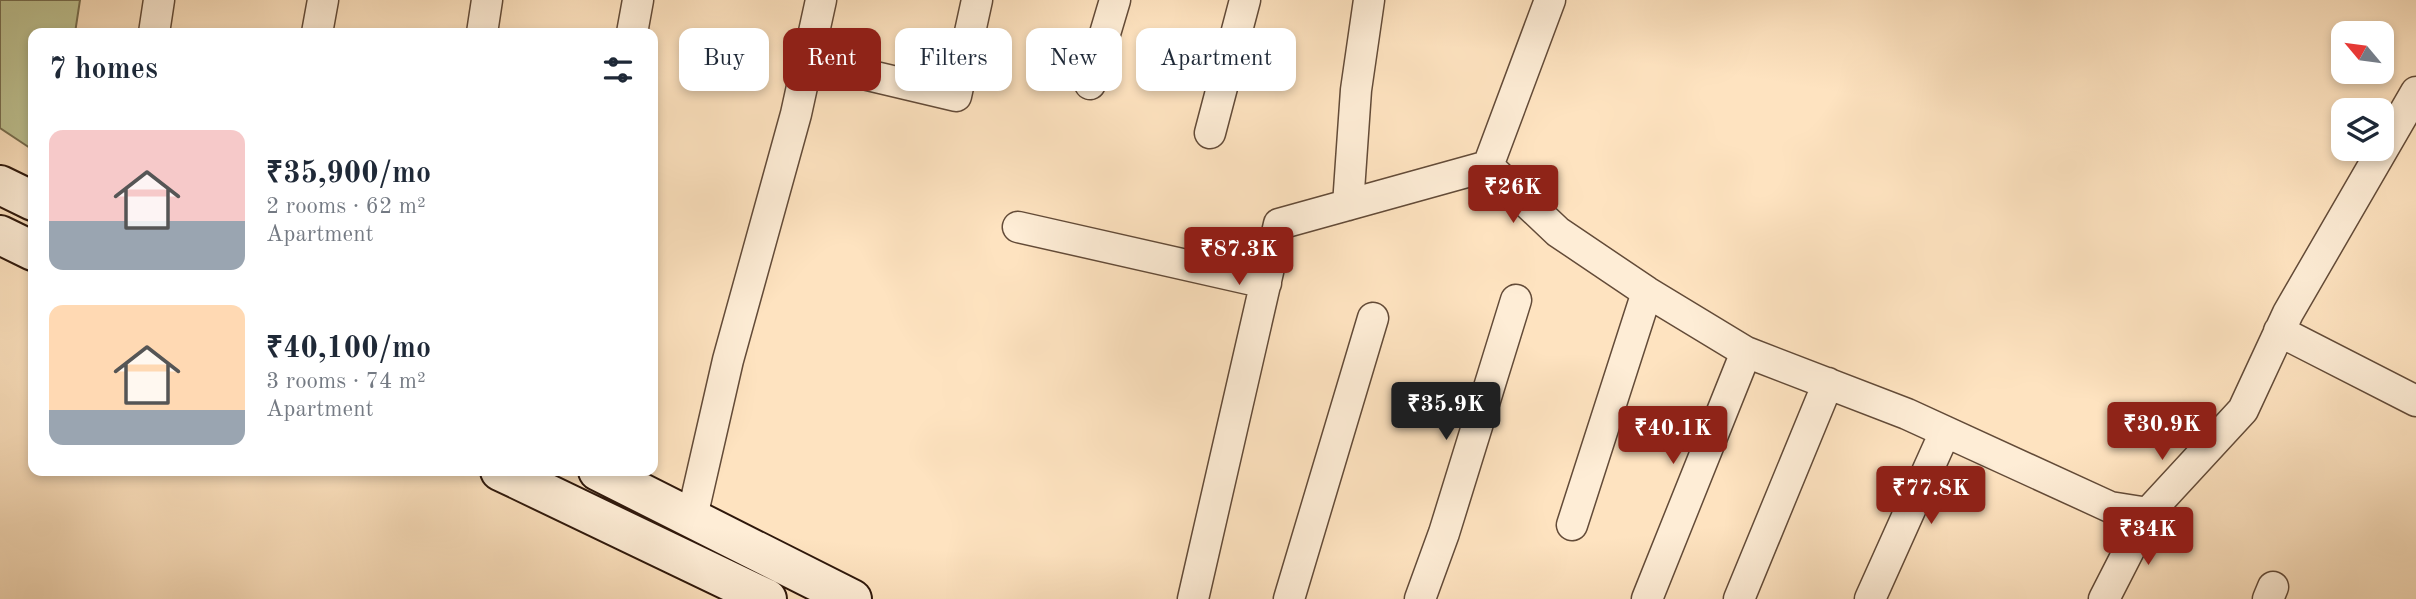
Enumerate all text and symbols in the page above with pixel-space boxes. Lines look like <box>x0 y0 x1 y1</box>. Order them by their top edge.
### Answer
north arrow <box>2331 21 2394 84</box>
map controls <box>2331 21 2394 161</box>
chip: Buy <box>679 28 769 91</box>
chip: Rent <box>783 28 881 91</box>
chip: Filters <box>895 28 1012 91</box>
chip: New <box>1026 28 1122 91</box>
chip: Apartment <box>1136 28 1296 91</box>
icon: filters <box>599 51 637 89</box>
text: 7 homes <box>49 55 158 85</box>
button: layers <box>2331 98 2394 161</box>
icon: home <box>105 158 189 242</box>
text: ₹35,900/mo <box>266 159 431 189</box>
pin: ₹26K <box>1472 166 1554 225</box>
text: ₹26K <box>1484 176 1542 199</box>
text: 2 rooms · 62 m² <box>266 195 426 218</box>
text: Apartment <box>266 223 374 246</box>
pin: ₹87.3K <box>1182 228 1296 287</box>
text: ₹87.3K <box>1200 238 1278 261</box>
icon: home <box>105 333 189 417</box>
text: ₹40,100/mo <box>266 334 431 364</box>
text: 3 rooms · 74 m² <box>266 370 426 393</box>
pin: ₹35.9K <box>1389 382 1503 442</box>
text: ₹35.9K <box>1407 393 1485 416</box>
text: Apartment <box>266 398 374 421</box>
pin: ₹30.9K <box>2105 402 2219 462</box>
pin: ₹40.1K <box>1616 406 1730 466</box>
text: ₹30.9K <box>2123 413 2201 436</box>
text: ₹40.1K <box>1634 417 1712 440</box>
pin: ₹77.8K <box>1874 466 1988 526</box>
text: ₹77.8K <box>1892 477 1970 500</box>
pin: ₹34K <box>2107 508 2189 567</box>
text: ₹34K <box>2119 518 2177 541</box>

